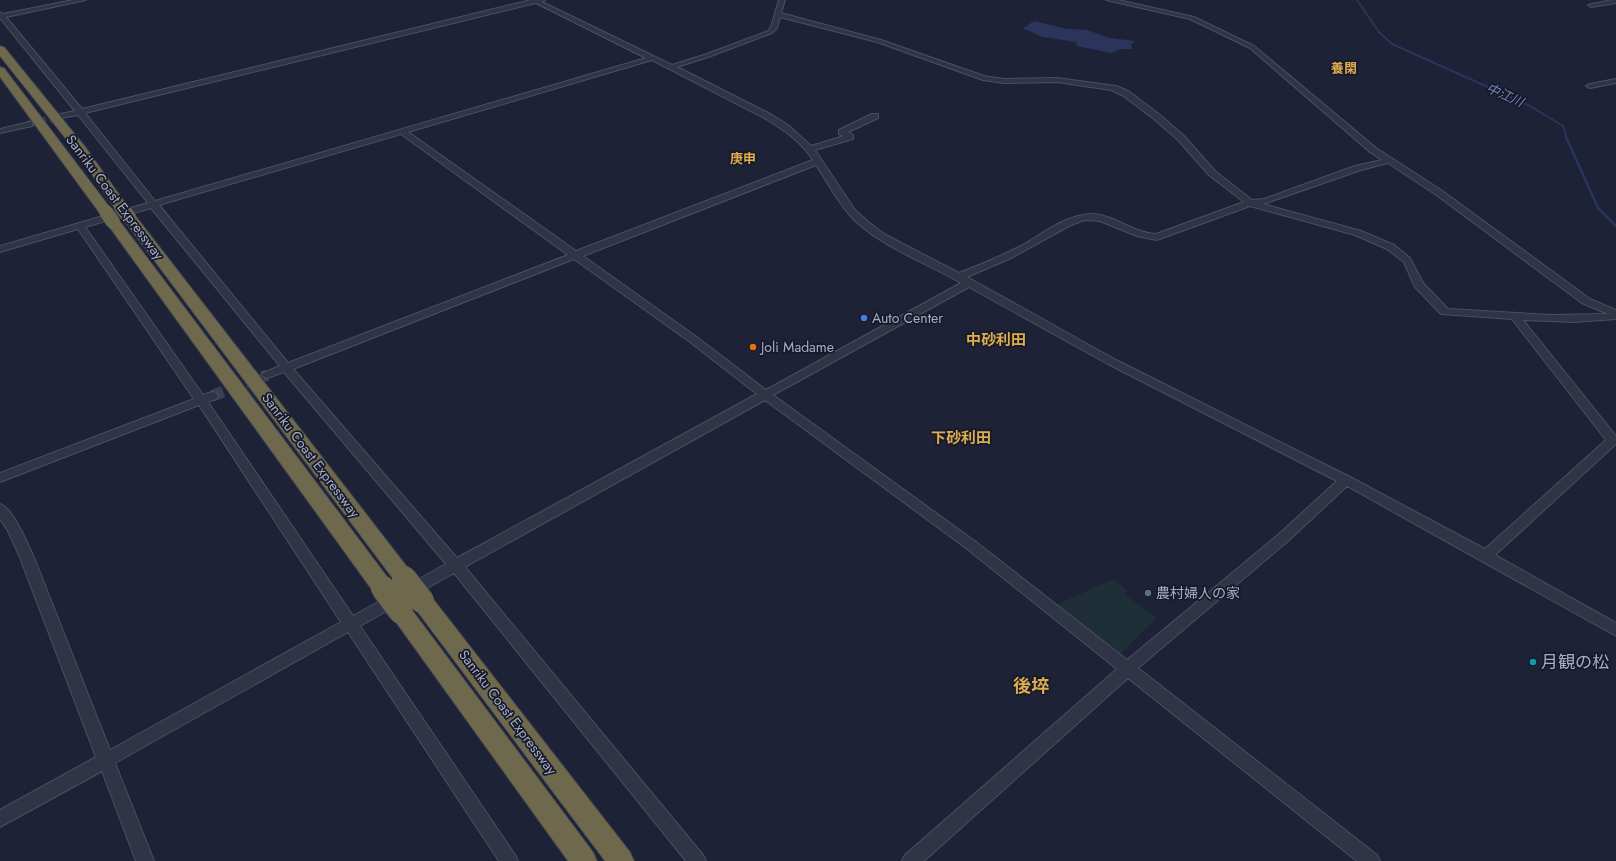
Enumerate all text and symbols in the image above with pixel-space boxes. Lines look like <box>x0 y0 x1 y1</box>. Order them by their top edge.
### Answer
district label: 養閑 <box>1331 59 1357 78</box>
water label: 中江川 <box>1483 78 1528 112</box>
street label: Sanriku Coast Expressway <box>61 130 169 264</box>
district label: 庚申 <box>730 149 756 168</box>
place label: Auto Center <box>872 308 943 328</box>
marker: Auto Center <box>859 313 869 323</box>
district label: 中砂利田 <box>966 329 1026 351</box>
place label: Joli Madame <box>759 337 834 357</box>
marker: Joli Madame <box>748 342 758 352</box>
street label: Sanriku Coast Expressway <box>257 388 365 522</box>
district label: 下砂利田 <box>931 427 991 449</box>
place label: 農村婦人の家 <box>1156 583 1240 603</box>
marker: 農村婦人の家 <box>1143 588 1153 598</box>
street label: Sanriku Coast Expressway <box>454 645 562 779</box>
place label: 月観の松 <box>1541 650 1609 674</box>
marker: 月観の松 <box>1528 657 1538 667</box>
district label: 後埣 <box>1013 673 1049 699</box>

